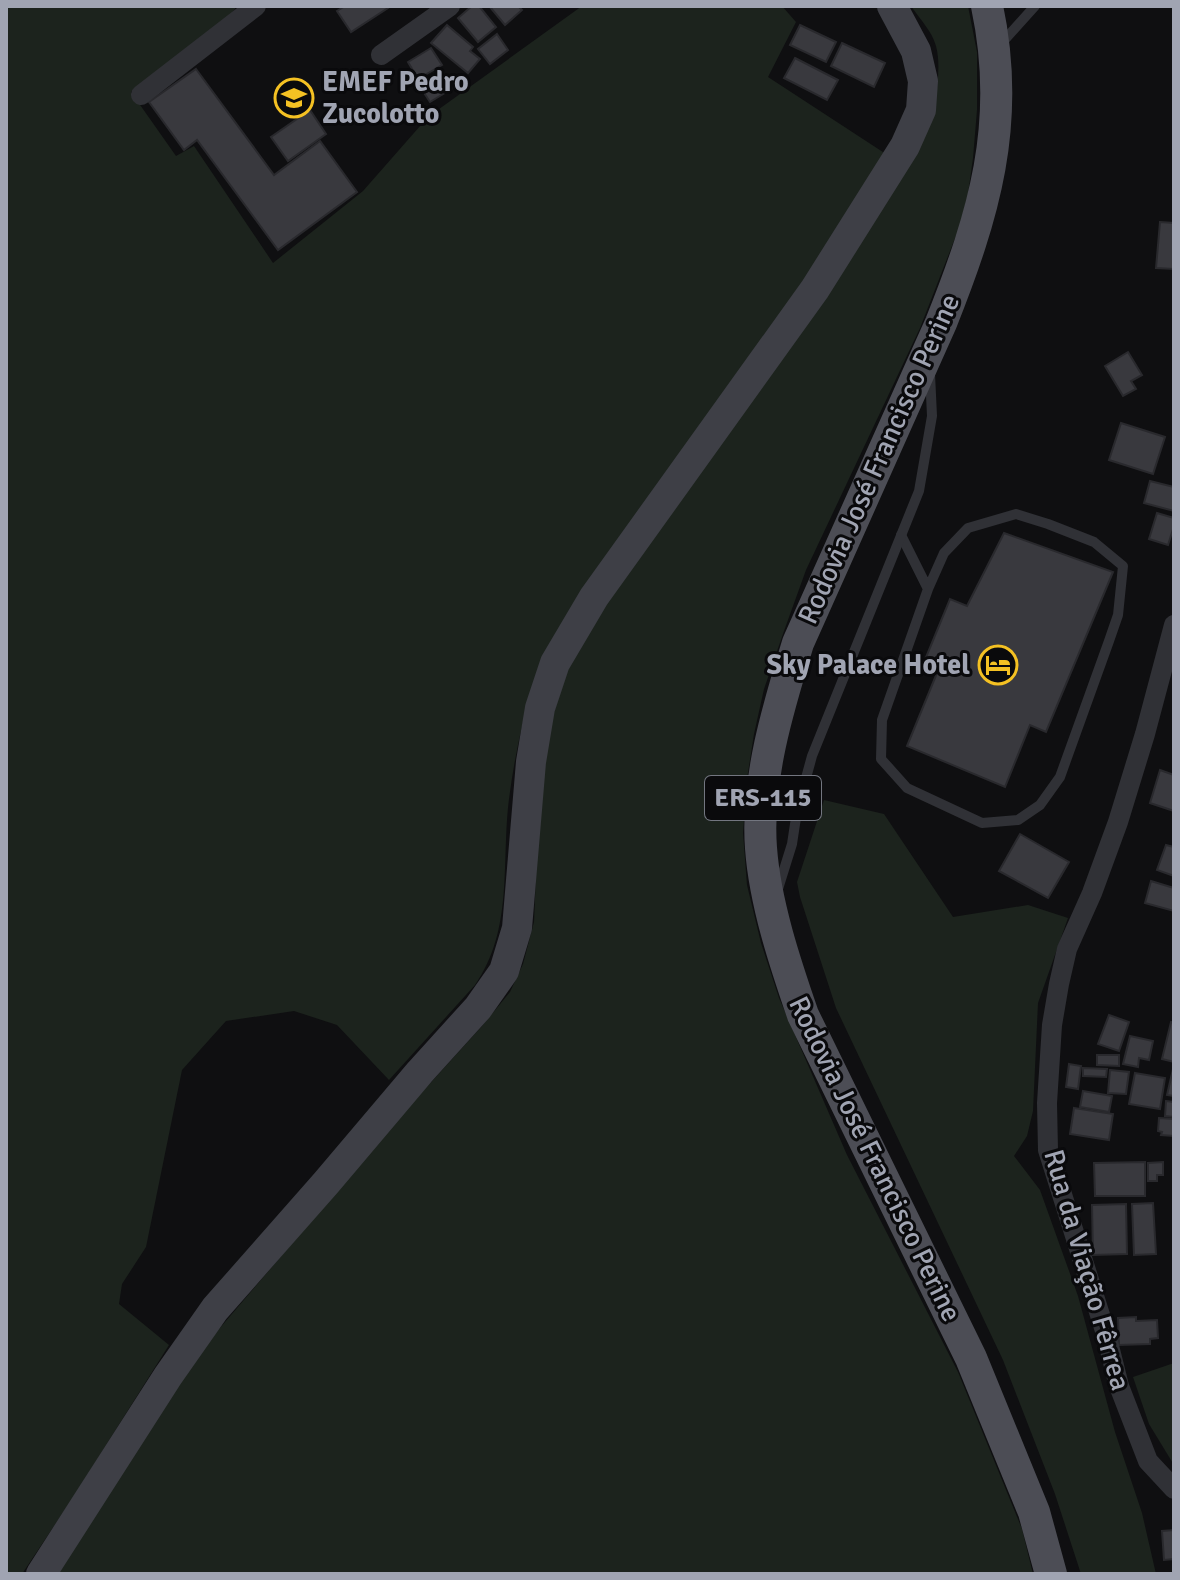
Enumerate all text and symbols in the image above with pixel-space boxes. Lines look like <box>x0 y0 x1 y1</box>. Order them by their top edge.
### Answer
place label: EMEF Pedro Zucolotto <box>322 65 469 131</box>
school or university icon: EMEF Pedro Zucolotto <box>273 77 315 119</box>
street label: Rodovia José Francisco Perine <box>791 289 967 629</box>
hotel icon: Sky Palace Hotel <box>977 644 1019 686</box>
place label: Sky Palace Hotel <box>766 648 970 682</box>
road number: ERS-115 <box>705 776 821 820</box>
street label: Rodovia José Francisco Perine <box>781 991 969 1327</box>
street label: Rua da Viação Fêrrea <box>1036 1146 1138 1394</box>

